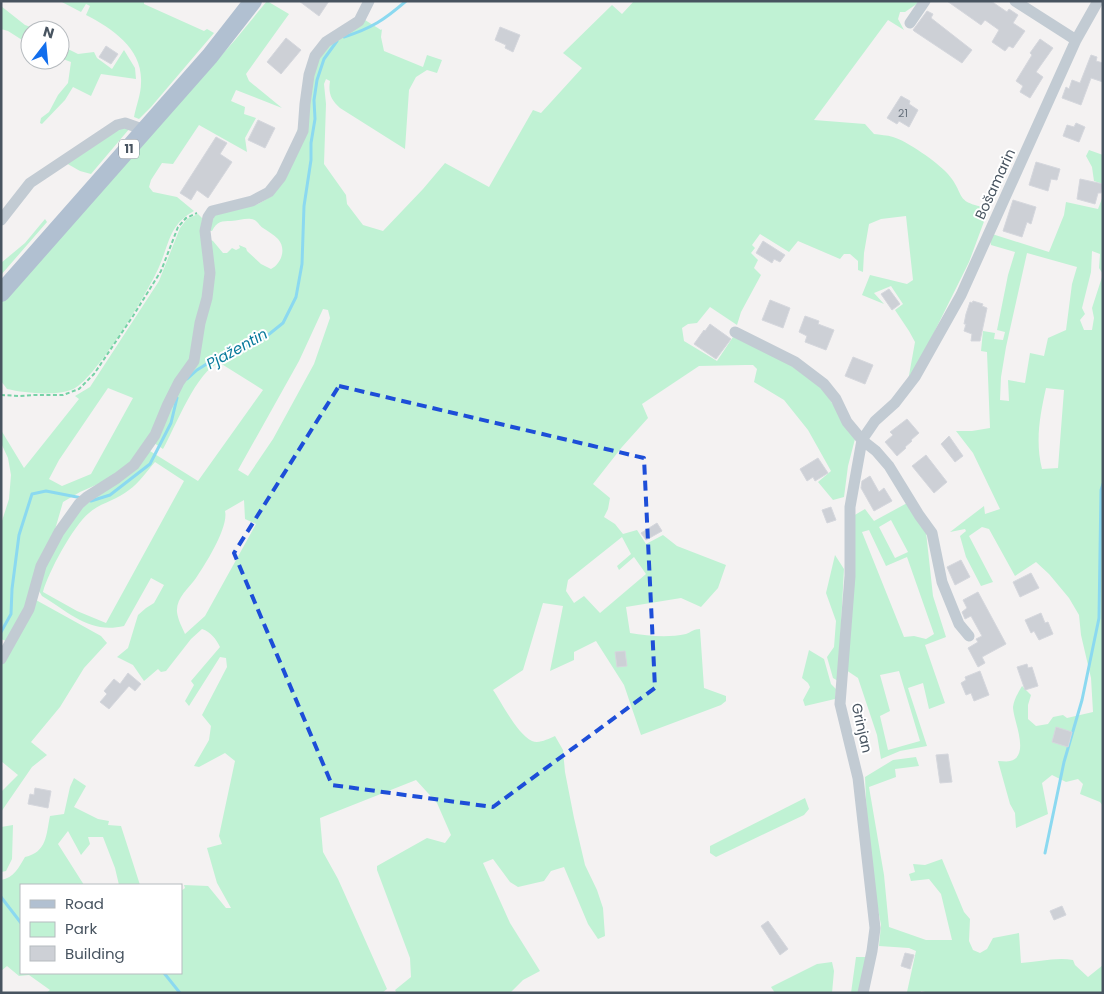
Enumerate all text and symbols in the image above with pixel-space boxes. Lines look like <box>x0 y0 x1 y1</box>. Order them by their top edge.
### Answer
north arrow <box>20 20 70 70</box>
text: N <box>41 21 56 44</box>
house number: 21 <box>898 105 908 121</box>
road number: 11 <box>119 140 139 158</box>
street label: Bošamarin <box>970 145 1020 223</box>
water label: Pjažentin <box>202 323 271 374</box>
street label: Grinjan <box>847 701 877 755</box>
legend <box>20 884 182 974</box>
text: Road <box>65 893 104 914</box>
text: Park <box>65 918 97 939</box>
text: Building <box>65 943 125 964</box>

